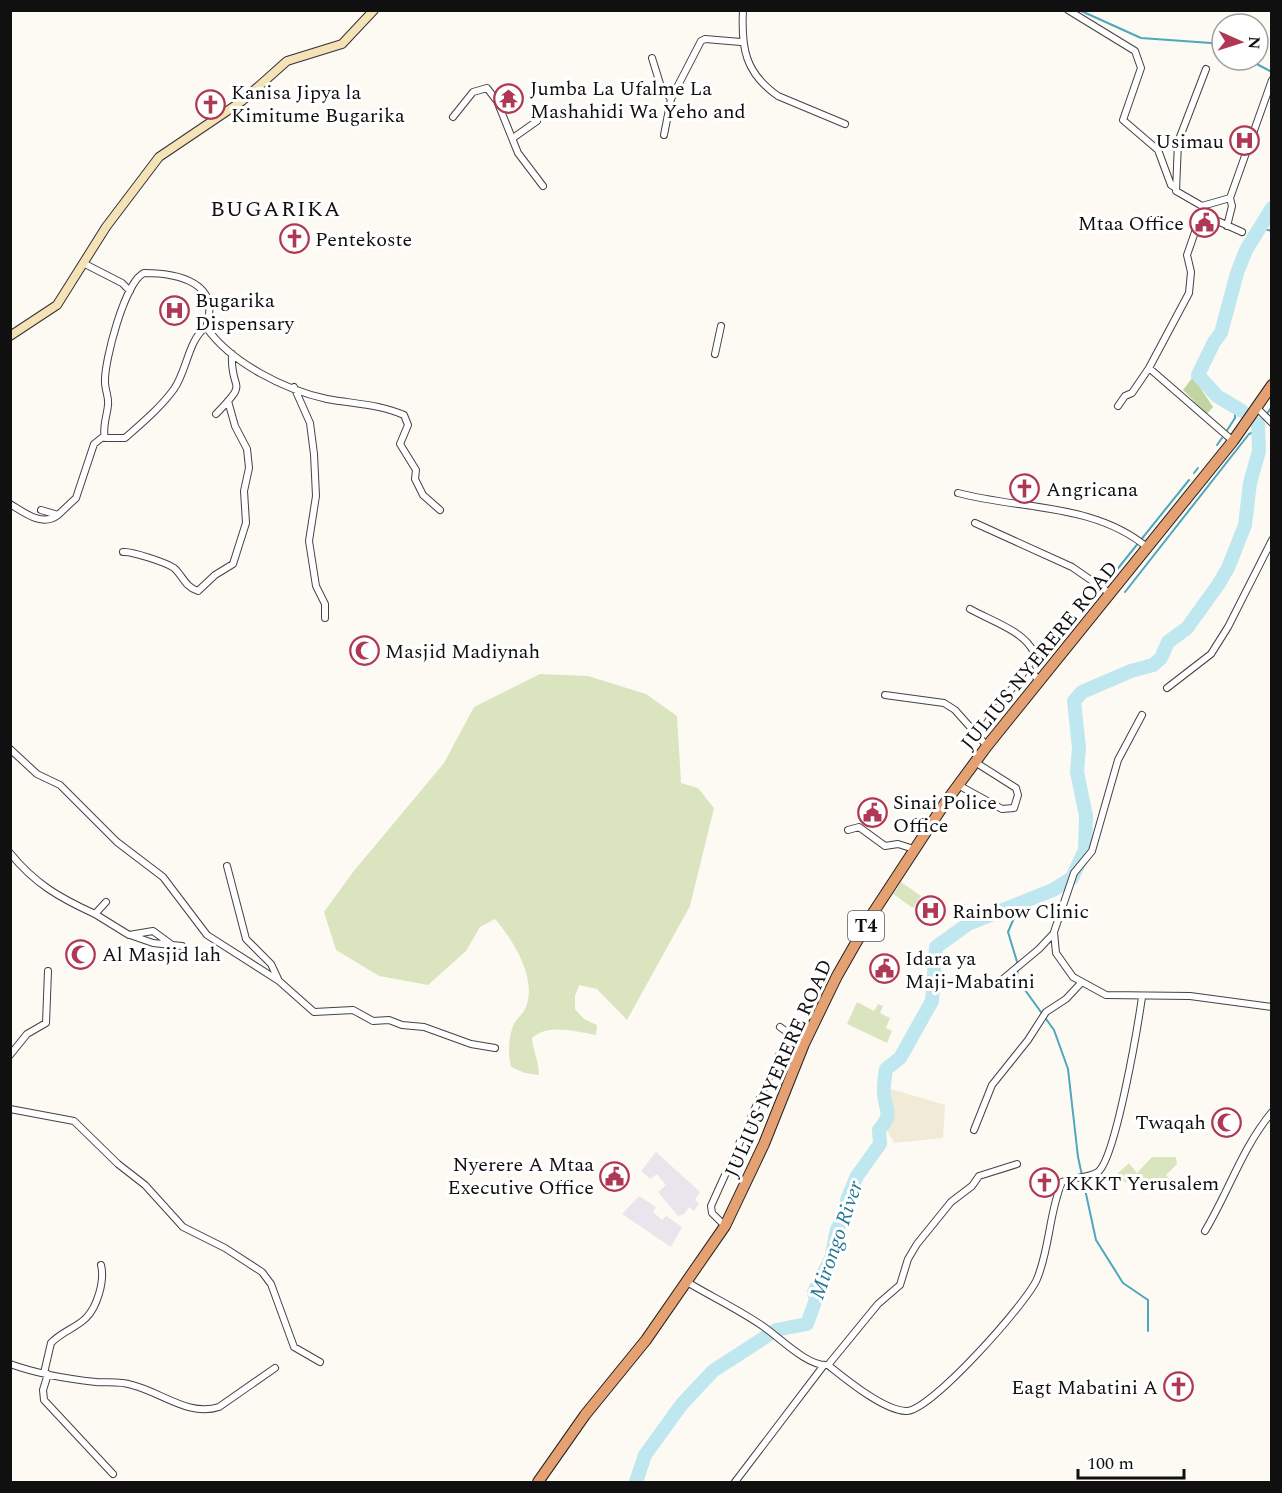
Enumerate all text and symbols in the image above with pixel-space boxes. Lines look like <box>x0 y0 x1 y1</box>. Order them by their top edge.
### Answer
north arrow <box>1210 12 1270 72</box>
text: N <box>1242 36 1266 50</box>
place label: Jumba La Ufalme La Mashahidi Wa Yeho and <box>530 74 746 127</box>
place label: Kanisa Jipya la Kimitume Bugarika <box>231 78 405 131</box>
temple icon: Jumba La Ufalme La Mashahidi Wa Yeho and <box>493 83 525 115</box>
church icon: Kanisa Jipya la Kimitume Bugarika <box>194 88 226 120</box>
hospital icon: Usimau <box>1229 125 1261 157</box>
place label: Usimau <box>1155 127 1224 157</box>
district label: BUGARIKA <box>210 193 342 226</box>
public building icon: Mtaa Office <box>1189 207 1221 239</box>
place label: Mtaa Office <box>1078 209 1184 239</box>
church icon: Pentekoste <box>278 223 310 255</box>
place label: Pentekoste <box>315 225 412 255</box>
place label: Bugarika Dispensary <box>195 286 296 339</box>
hospital icon: Bugarika Dispensary <box>158 295 190 327</box>
church icon: Angricana <box>1009 473 1041 505</box>
place label: Angricana <box>1046 475 1138 505</box>
street label: JULIUS NYERERE ROAD <box>954 554 1126 757</box>
mosque icon: Masjid Madiynah <box>348 635 380 667</box>
place label: Masjid Madiynah <box>385 637 540 667</box>
place label: Sinai Police Office <box>893 788 997 841</box>
public building icon: Sinai Police Office <box>856 797 888 829</box>
hospital icon: Rainbow Clinic <box>915 895 947 927</box>
place label: Rainbow Clinic <box>952 897 1089 927</box>
road number: T4 <box>848 911 884 941</box>
mosque icon: Al Masjid lah <box>65 938 97 970</box>
place label: Al Masjid lah <box>102 940 221 970</box>
place label: Idara ya Maji-Mabatini <box>905 944 1035 997</box>
public building icon: Idara ya Maji-Mabatini <box>868 953 900 985</box>
street label: JULIUS NYERERE ROAD <box>717 954 841 1182</box>
mosque icon: Twaqah <box>1211 1106 1243 1138</box>
place label: Twaqah <box>1135 1108 1206 1138</box>
place label: Nyerere A Mtaa Executive Office <box>448 1150 594 1203</box>
public building icon: Nyerere A Mtaa Executive Office <box>599 1160 631 1192</box>
church icon: KKKT Yerusalem <box>1028 1167 1060 1199</box>
place label: KKKT Yerusalem <box>1065 1169 1219 1199</box>
water label: Mirongo River <box>802 1176 872 1304</box>
church icon: Eagt Mabatini A <box>1163 1371 1195 1403</box>
place label: Eagt Mabatini A <box>1011 1373 1158 1403</box>
scale bar <box>1078 1442 1184 1480</box>
text: 100 m <box>1087 1450 1134 1477</box>

